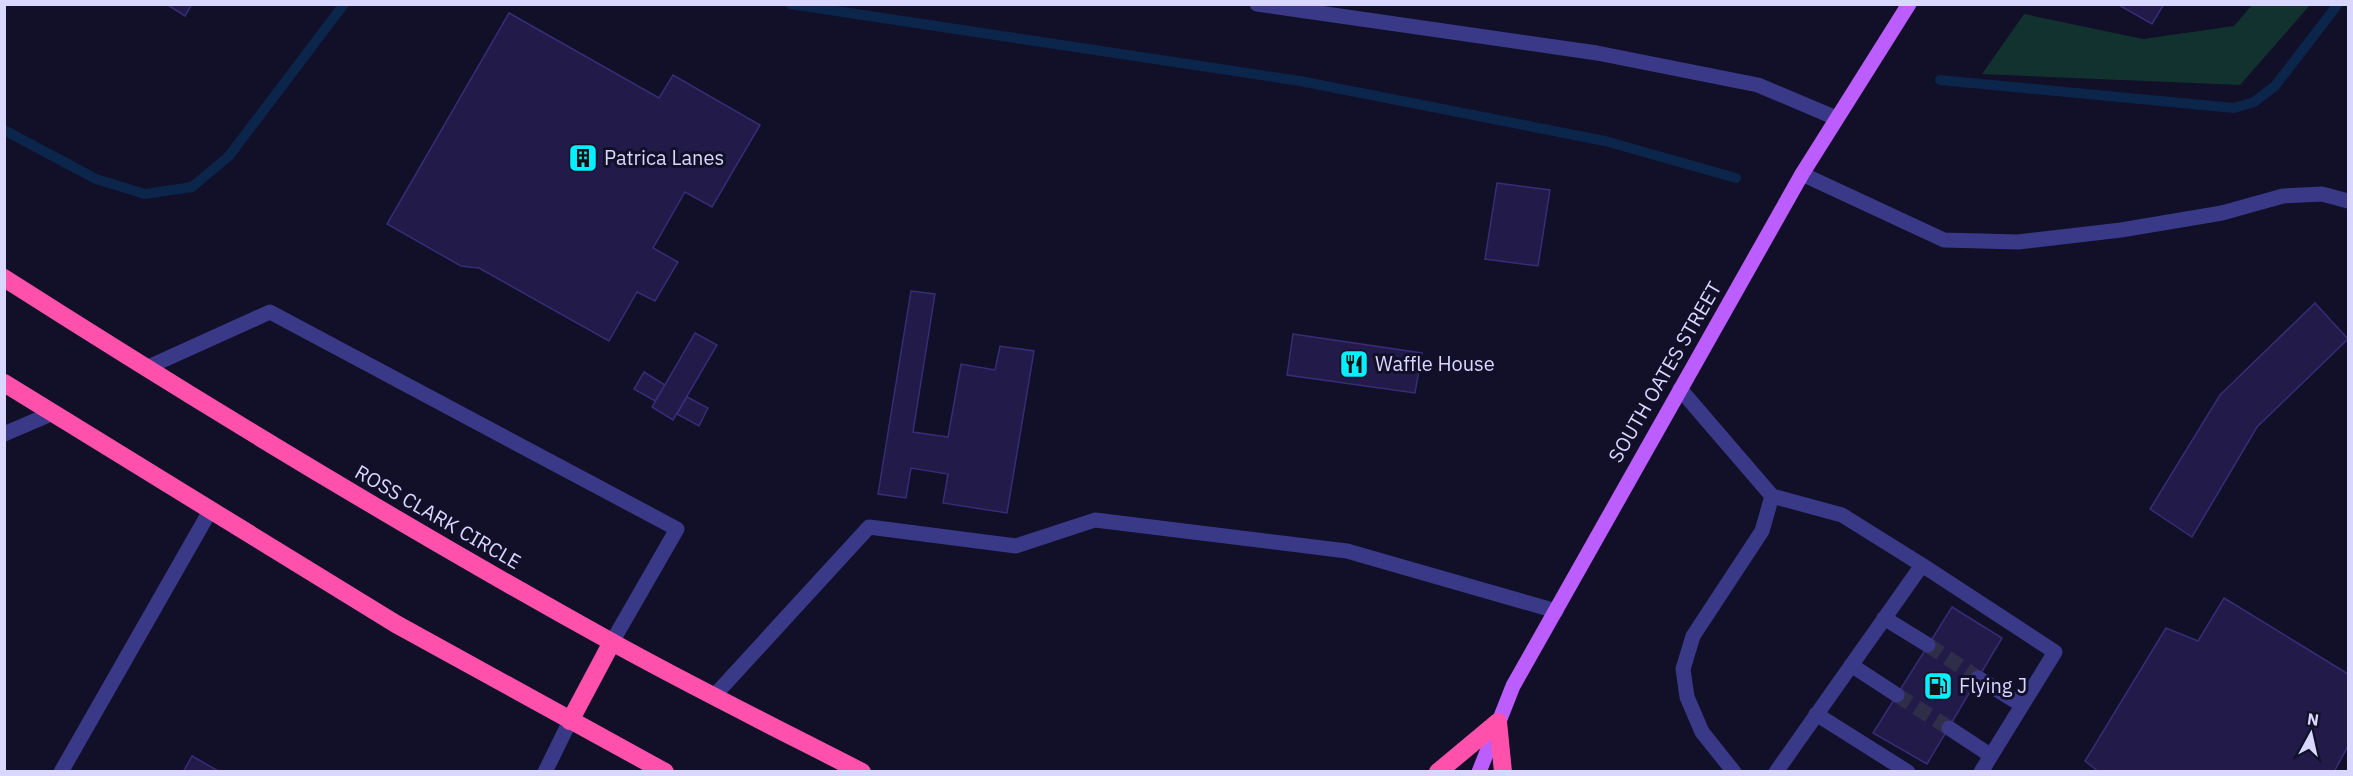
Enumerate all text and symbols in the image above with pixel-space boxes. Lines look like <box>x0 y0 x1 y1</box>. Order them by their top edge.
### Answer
building icon: Patrica Lanes <box>567 142 599 174</box>
place label: Patrica Lanes <box>604 144 724 171</box>
street label: SOUTH OATES STREET <box>1602 276 1727 467</box>
restaurant icon: Waffle House <box>1338 348 1370 380</box>
place label: Waffle House <box>1375 350 1495 377</box>
street label: ROSS CLARK CIRCLE <box>350 458 526 575</box>
fuel station icon: Flying J <box>1922 670 1954 702</box>
place label: Flying J <box>1959 672 2027 699</box>
north arrow <box>2281 704 2341 764</box>
text: N <box>2306 708 2320 730</box>

